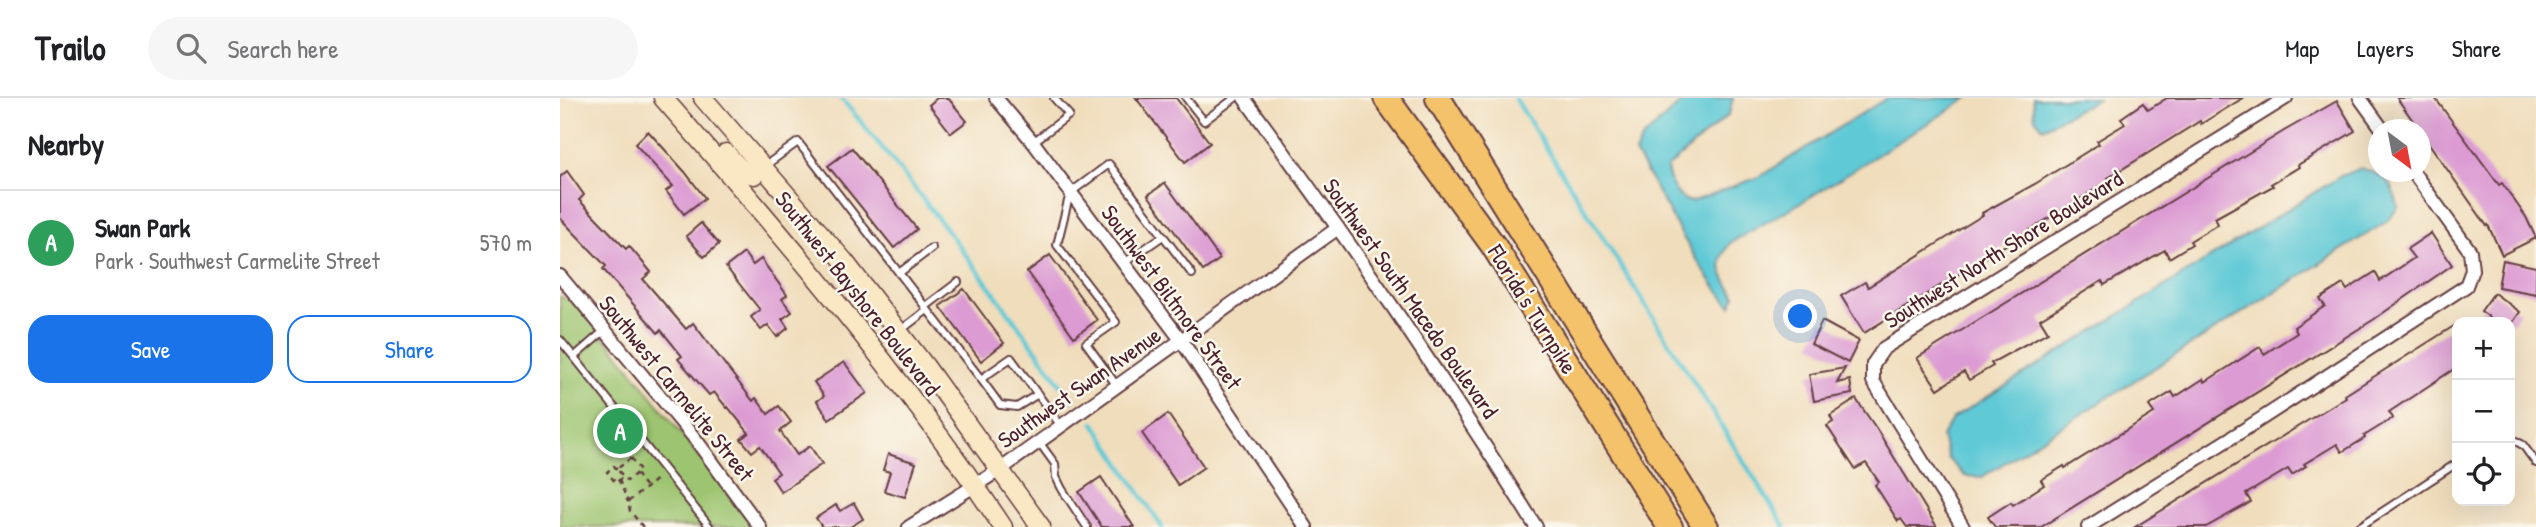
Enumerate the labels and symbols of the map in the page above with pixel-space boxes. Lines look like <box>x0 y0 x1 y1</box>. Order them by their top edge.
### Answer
north arrow <box>2368 119 2431 182</box>
street label: Southwest North Shore Boulevard <box>1878 163 2128 335</box>
street label: Southwest South Macedo Boulevard <box>1316 172 1506 424</box>
street label: Southwest Bayshore Boulevard <box>768 184 948 402</box>
street label: Southwest Biltmore Street <box>1094 198 1250 396</box>
street label: Florida's Turnpike <box>1480 238 1585 379</box>
street label: Southwest Carmelite Street <box>592 289 762 488</box>
your location <box>1783 299 1817 333</box>
street label: Southwest Swan Avenue <box>991 319 1167 455</box>
pin: A <box>597 405 643 457</box>

